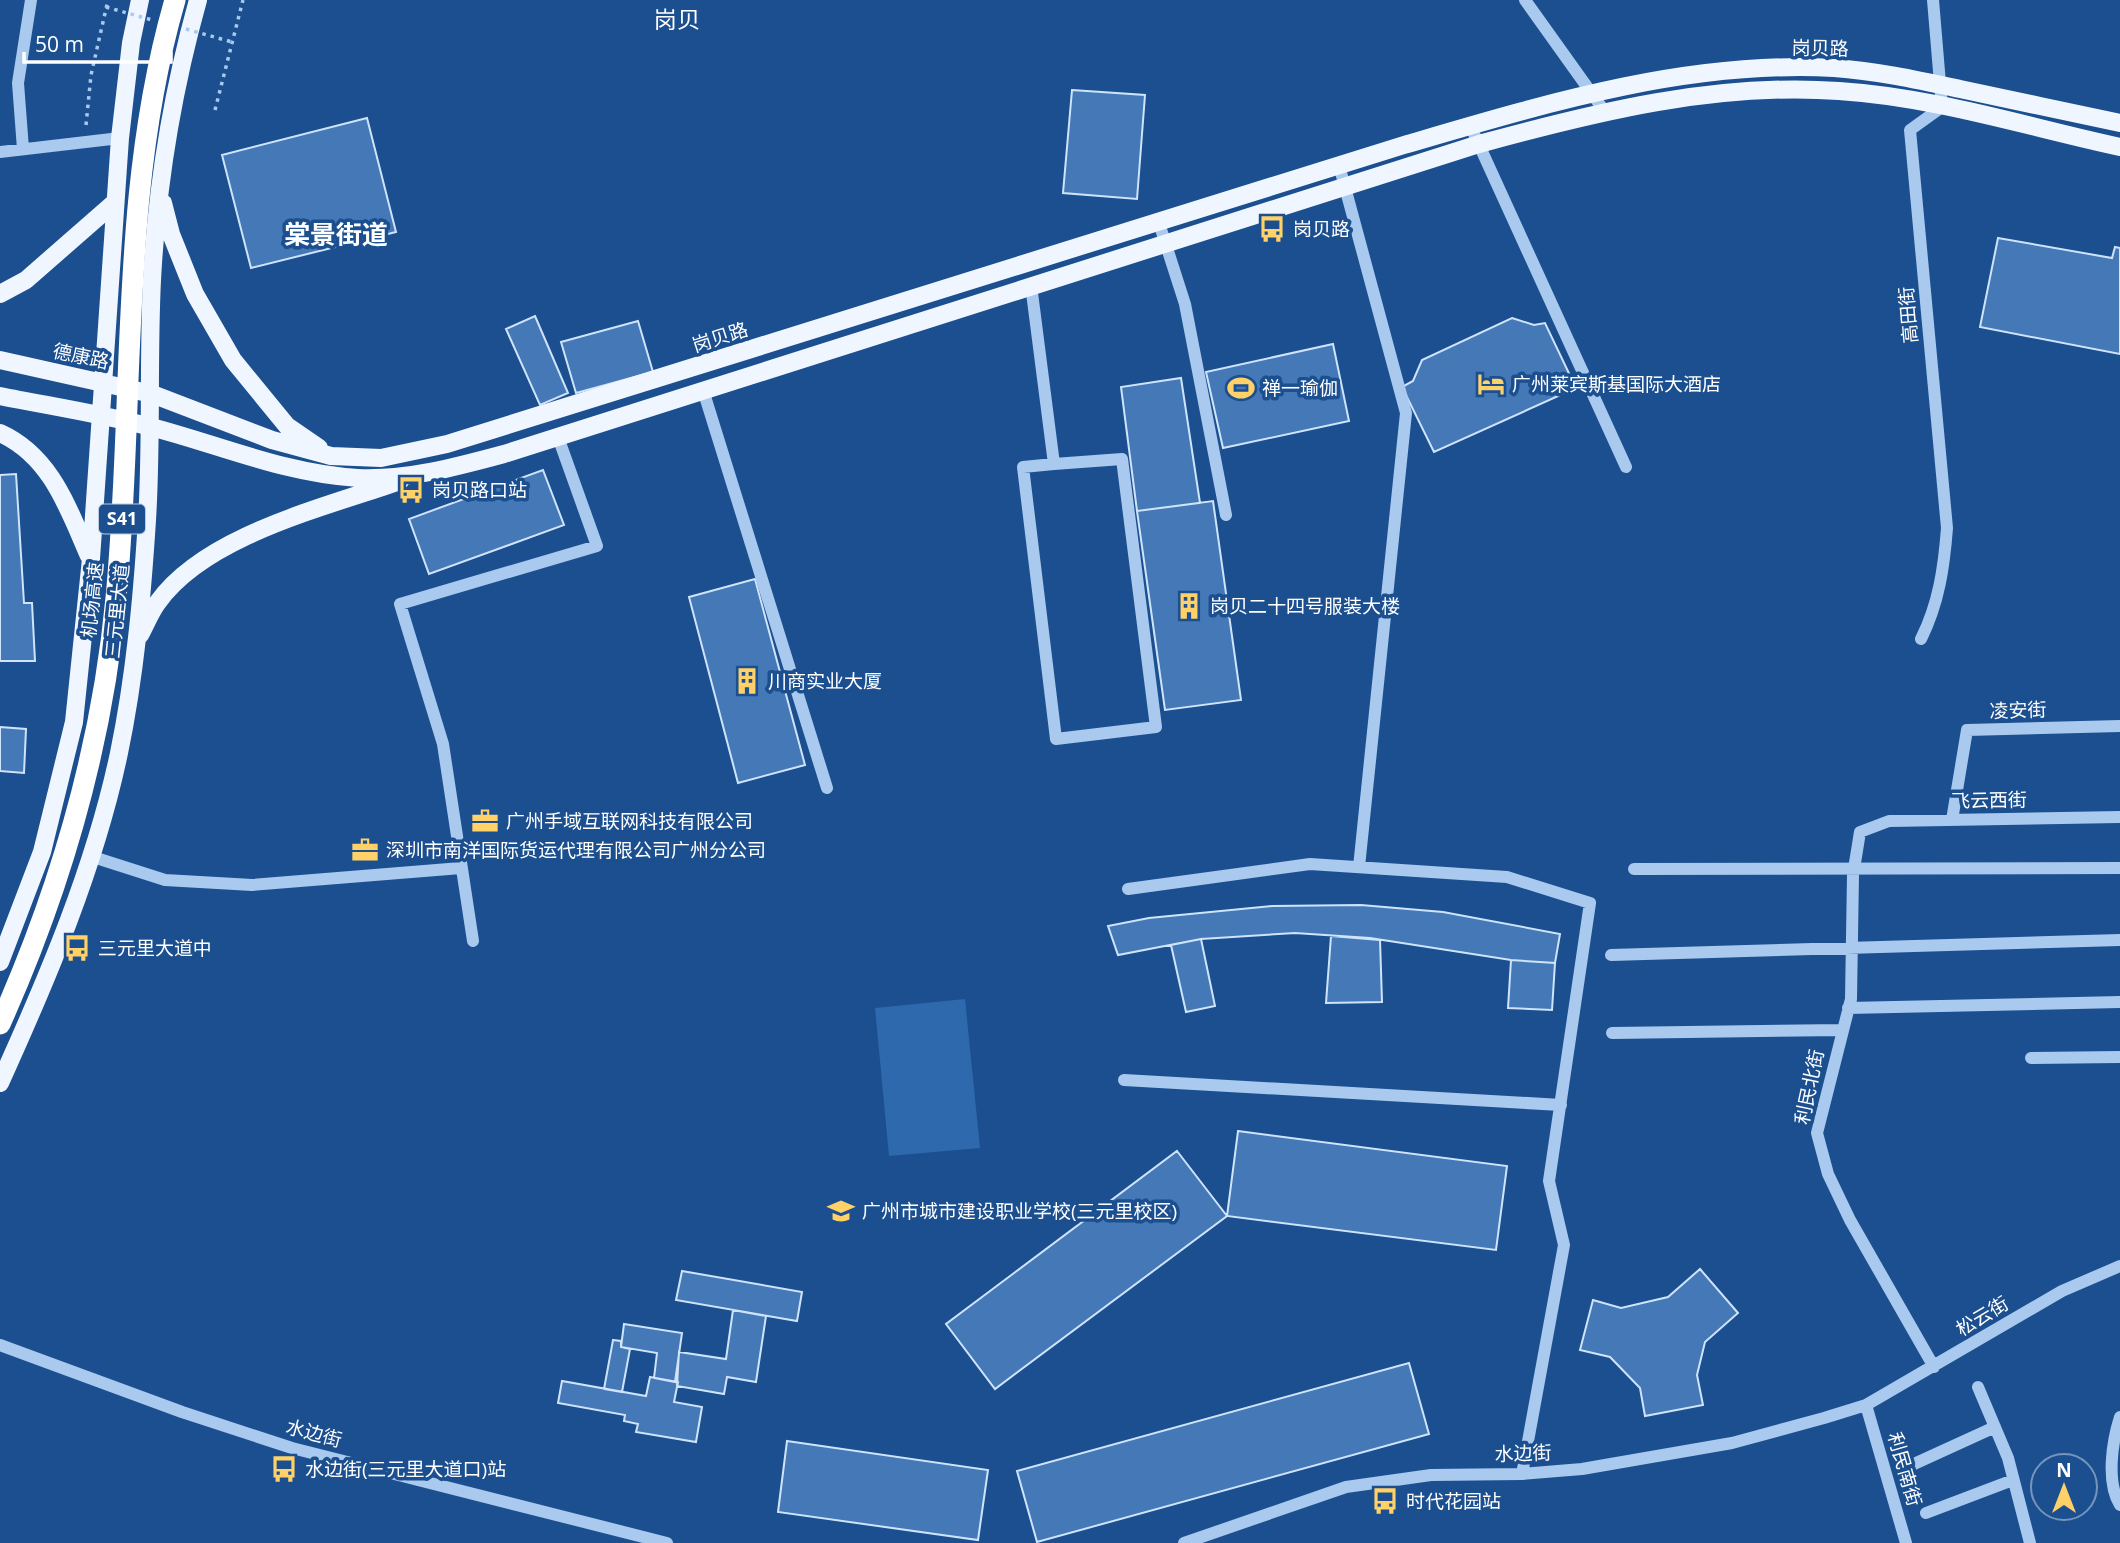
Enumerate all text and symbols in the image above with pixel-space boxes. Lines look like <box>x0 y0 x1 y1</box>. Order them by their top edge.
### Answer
district label: 岗贝 <box>654 3 700 35</box>
scale bar <box>24 21 172 65</box>
text: 50 m <box>35 30 84 58</box>
street label: 岗贝路 <box>1791 35 1849 61</box>
bus stop icon: 岗贝路 <box>1257 214 1287 244</box>
district label: 棠景街道 <box>284 216 388 252</box>
place label: 岗贝路 <box>1293 216 1350 242</box>
street label: 高田街 <box>1893 285 1923 345</box>
street label: 岗贝路 <box>689 316 751 358</box>
street label: 德康路 <box>50 337 112 375</box>
hotel icon: 广州莱宾斯基国际大酒店 <box>1476 369 1506 399</box>
place label: 广州莱宾斯基国际大酒店 <box>1512 371 1721 397</box>
sports icon: 禅一瑜伽 <box>1226 373 1256 403</box>
place label: 禅一瑜伽 <box>1262 375 1338 401</box>
bus stop icon: 岗贝路口站 <box>396 475 426 505</box>
place label: 岗贝路口站 <box>432 477 527 503</box>
road number: S41 <box>99 504 145 534</box>
street label: 机场高速 <box>75 561 109 639</box>
street label: 三元里大道 <box>99 562 135 660</box>
building icon: 岗贝二十四号服装大楼 <box>1174 591 1204 621</box>
place label: 岗贝二十四号服装大楼 <box>1210 593 1400 619</box>
building icon: 川商实业大厦 <box>732 666 762 696</box>
place label: 川商实业大厦 <box>768 668 882 694</box>
street label: 凌安街 <box>1989 696 2047 724</box>
street label: 飞云西街 <box>1951 786 2027 814</box>
office icon: 广州手域互联网科技有限公司 <box>470 806 500 836</box>
place label: 广州手域互联网科技有限公司 <box>506 808 753 834</box>
office icon: 深圳市南洋国际货运代理有限公司广州分公司 <box>350 835 380 865</box>
place label: 深圳市南洋国际货运代理有限公司广州分公司 <box>386 837 766 863</box>
bus stop icon: 三元里大道中 <box>62 933 92 963</box>
place label: 三元里大道中 <box>98 935 212 961</box>
street label: 利民北街 <box>1788 1047 1830 1127</box>
school or university icon: 广州市城市建设职业学校(三元里校区) <box>826 1196 856 1226</box>
place label: 广州市城市建设职业学校(三元里校区) <box>862 1198 1177 1224</box>
street label: 松云街 <box>1951 1290 2013 1342</box>
street label: 水边街 <box>283 1413 345 1453</box>
street label: 利民南街 <box>1882 1429 1928 1509</box>
street label: 水边街 <box>1494 1439 1552 1467</box>
north arrow <box>2029 1452 2099 1522</box>
bus stop icon: 水边街(三元里大道口)站 <box>269 1454 299 1484</box>
place label: 水边街(三元里大道口)站 <box>305 1456 506 1482</box>
text: N <box>2056 1457 2072 1483</box>
bus stop icon: 时代花园站 <box>1370 1486 1400 1516</box>
place label: 时代花园站 <box>1406 1488 1501 1514</box>

